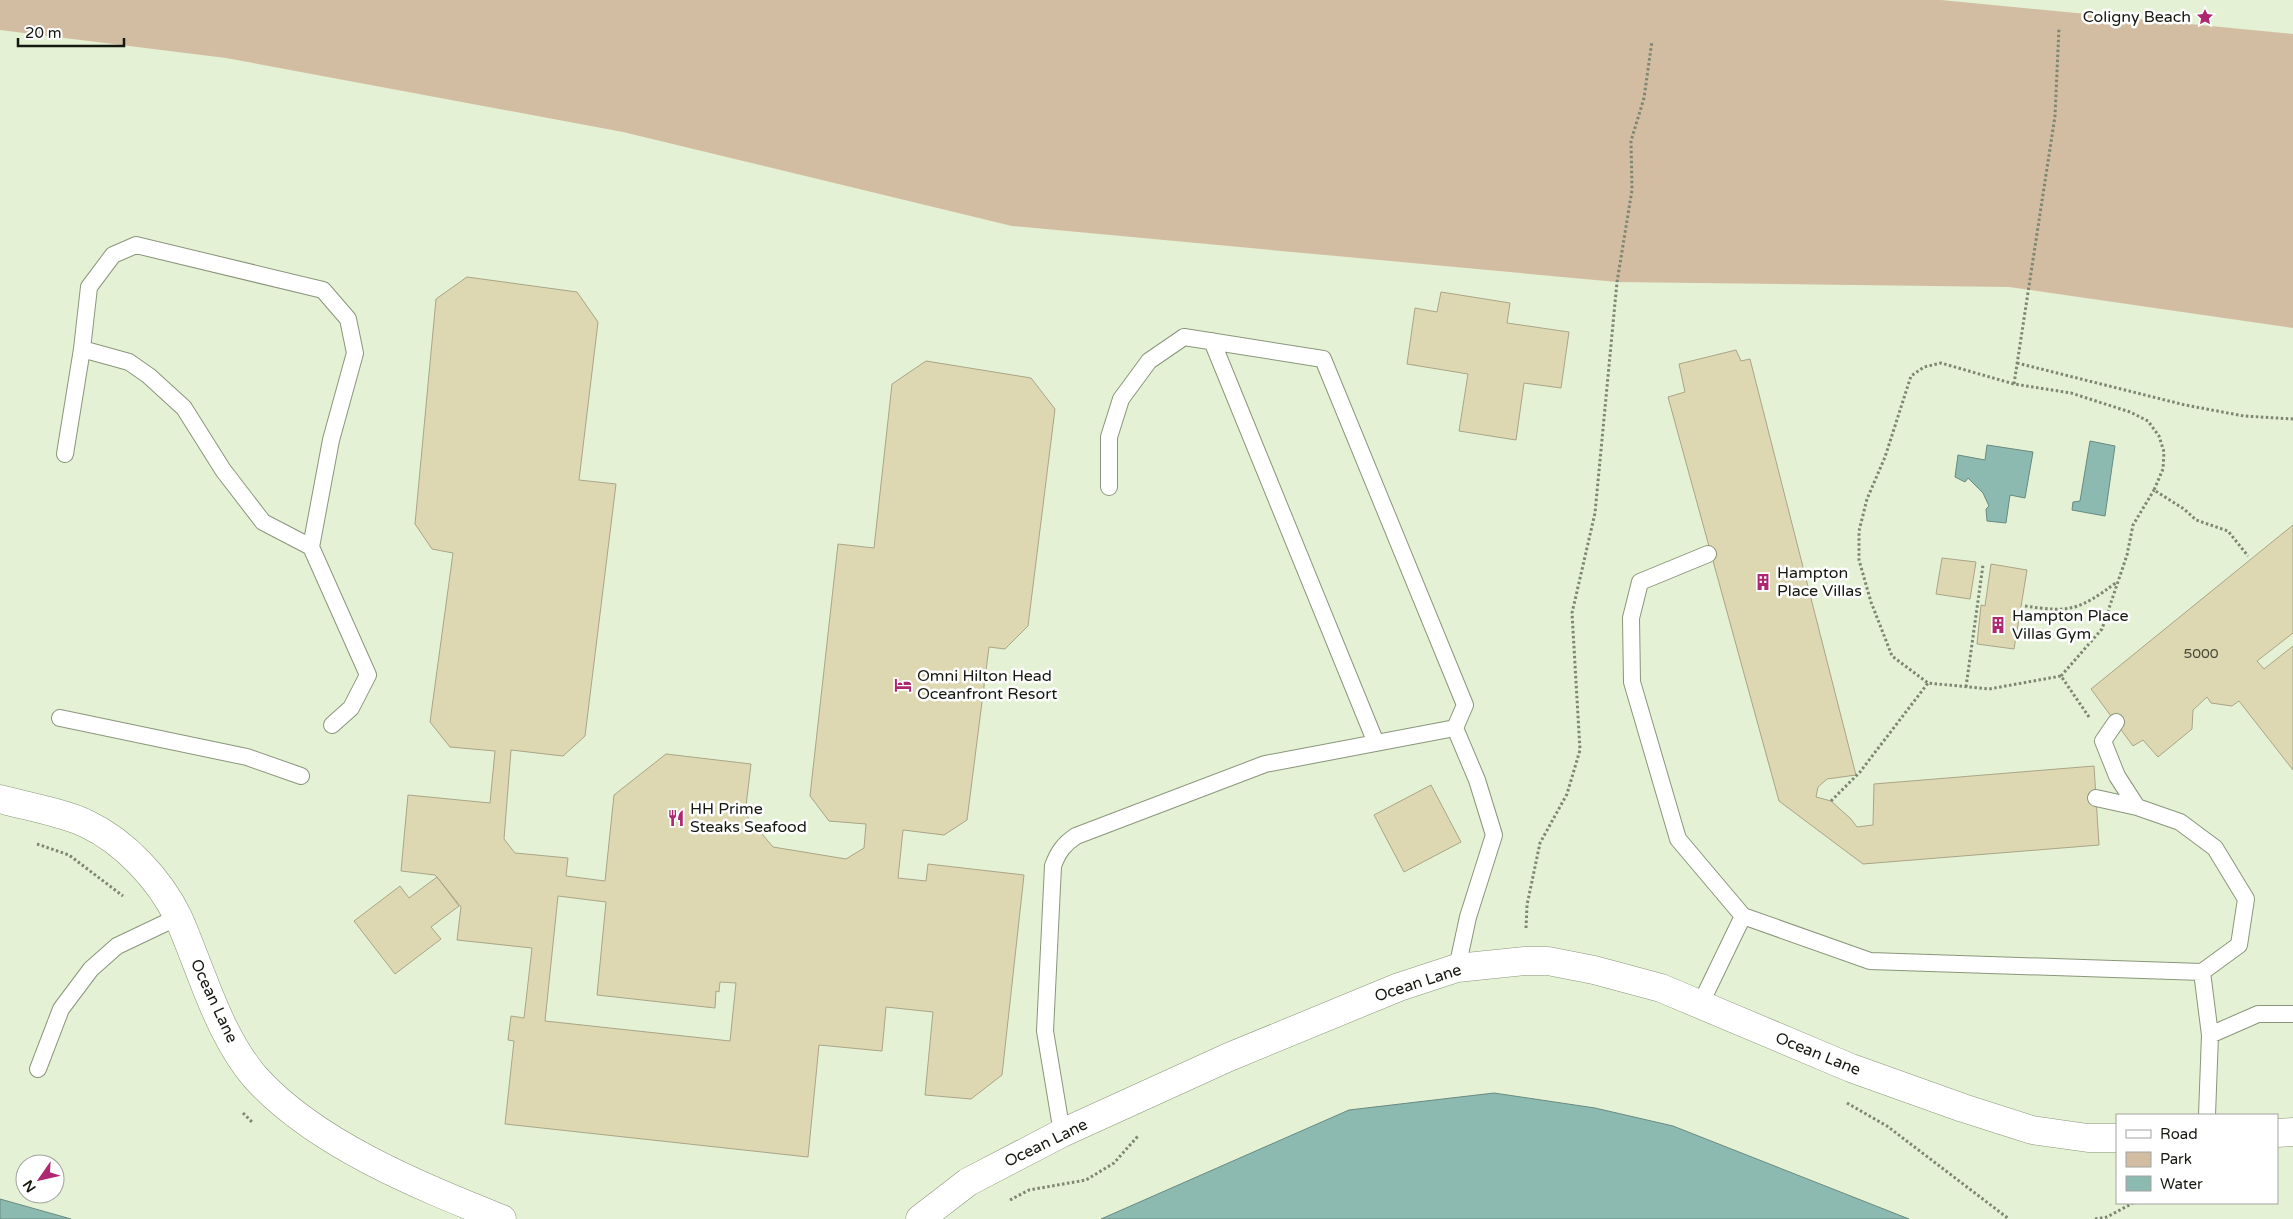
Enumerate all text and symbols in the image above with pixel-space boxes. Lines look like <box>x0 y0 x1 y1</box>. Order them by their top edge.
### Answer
place label: Coligny Beach <box>2083 7 2191 27</box>
place icon: Coligny Beach <box>2195 7 2215 27</box>
scale bar <box>18 15 124 47</box>
text: 20 m <box>25 24 62 42</box>
place label: Hampton Place Villas <box>1777 563 1862 601</box>
building icon: Hampton Place Villas <box>1753 572 1773 592</box>
place label: Hampton Place Villas Gym <box>2012 606 2129 644</box>
building icon: Hampton Place Villas Gym <box>1988 615 2008 635</box>
house number: 5000 <box>2183 645 2219 662</box>
place label: Omni Hilton Head Oceanfront Resort <box>917 666 1057 704</box>
hotel icon: Omni Hilton Head Oceanfront Resort <box>893 675 913 695</box>
place label: HH Prime Steaks Seafood <box>690 799 807 837</box>
restaurant icon: HH Prime Steaks Seafood <box>666 808 686 828</box>
street label: Ocean Lane <box>186 956 242 1046</box>
street label: Ocean Lane <box>1372 960 1464 1006</box>
street label: Ocean Lane <box>1772 1028 1864 1080</box>
street label: Ocean Lane <box>1001 1114 1091 1172</box>
legend <box>2116 1114 2278 1204</box>
text: Road <box>2160 1125 2198 1143</box>
text: Park <box>2160 1150 2192 1168</box>
north arrow <box>15 1154 65 1204</box>
text: Water <box>2160 1175 2203 1193</box>
text: N <box>19 1177 40 1195</box>

